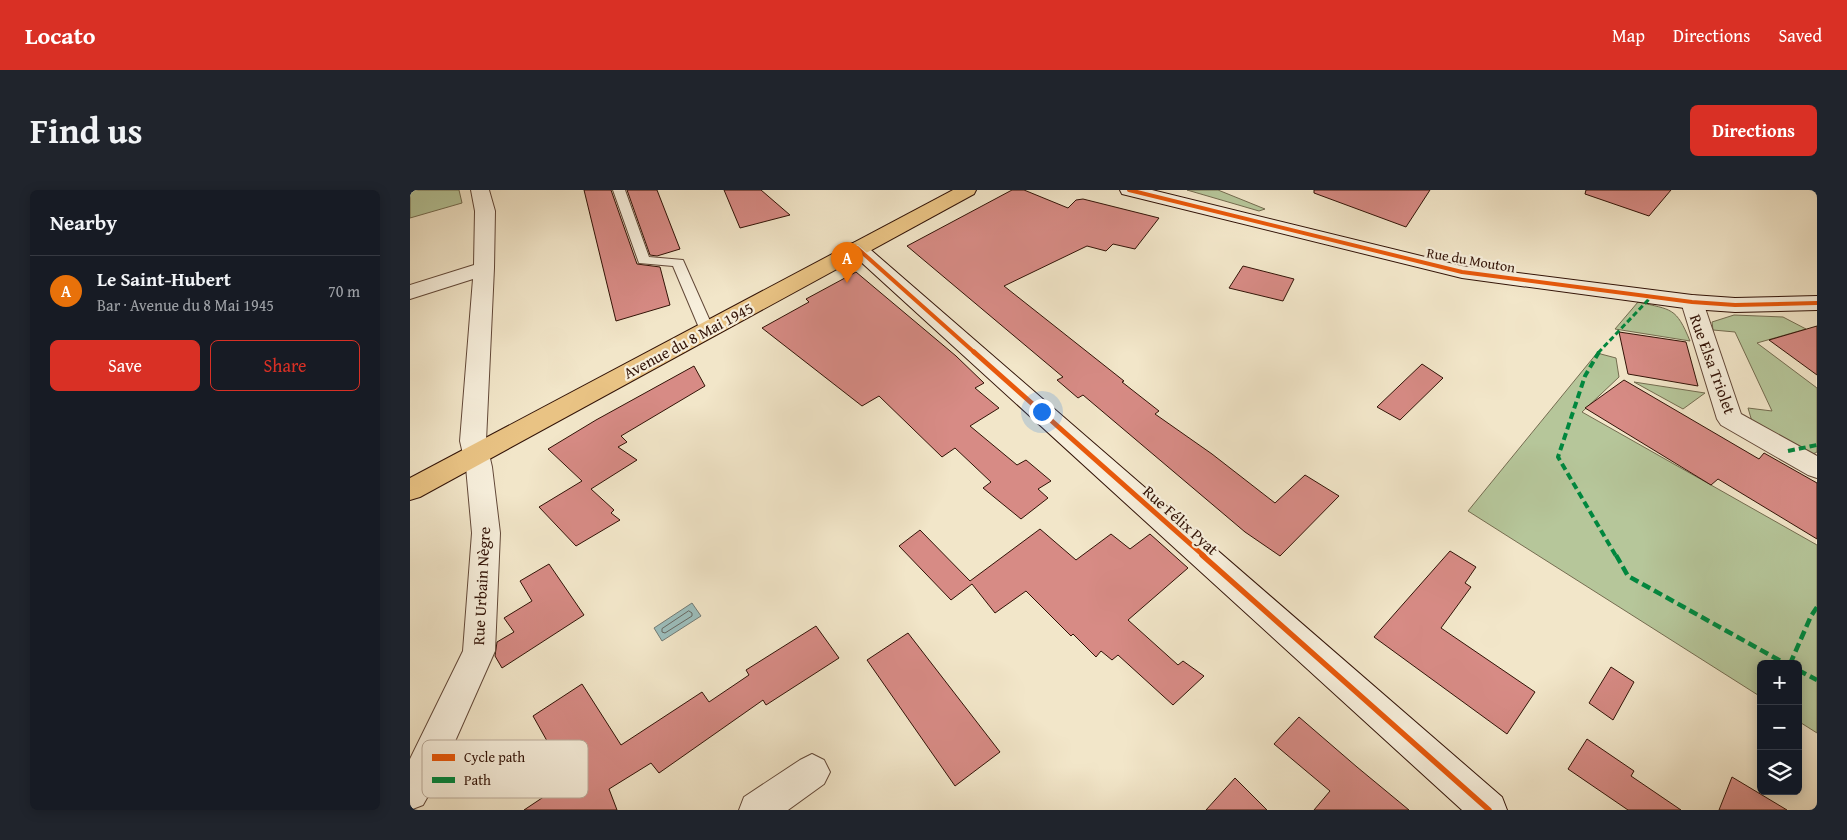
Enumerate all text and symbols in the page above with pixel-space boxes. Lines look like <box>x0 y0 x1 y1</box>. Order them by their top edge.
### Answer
text: Locato <box>25 18 96 53</box>
text: Map <box>1612 22 1645 49</box>
text: Directions <box>1673 22 1750 49</box>
text: Saved <box>1778 22 1822 49</box>
text: Find us <box>30 105 143 156</box>
button: Directions <box>1690 105 1817 156</box>
text: Nearby <box>50 207 117 238</box>
pin: A <box>831 242 863 283</box>
street label: Rue du Mouton <box>1425 242 1517 278</box>
text: Le Saint-Hubert <box>97 265 231 293</box>
text: A <box>61 279 71 303</box>
text: 70 m <box>328 279 360 303</box>
text: Bar · Avenue du 8 Mai 1945 <box>97 293 274 317</box>
street label: Avenue du 8 Mai 1945 <box>619 296 757 384</box>
street label: Rue Elsa Triolet <box>1684 311 1742 418</box>
button: Save <box>50 340 200 391</box>
button: Share <box>210 340 360 391</box>
your location <box>1029 399 1055 425</box>
street label: Rue Félix Pyat <box>1138 479 1224 561</box>
street label: Rue Urbain Nègre <box>466 526 496 646</box>
map controls <box>1757 660 1802 795</box>
button: + <box>1757 660 1802 705</box>
button: − <box>1757 705 1802 750</box>
legend <box>422 740 588 798</box>
text: Cycle path <box>464 747 525 767</box>
button: layers <box>1757 750 1802 795</box>
text: Path <box>464 770 491 790</box>

